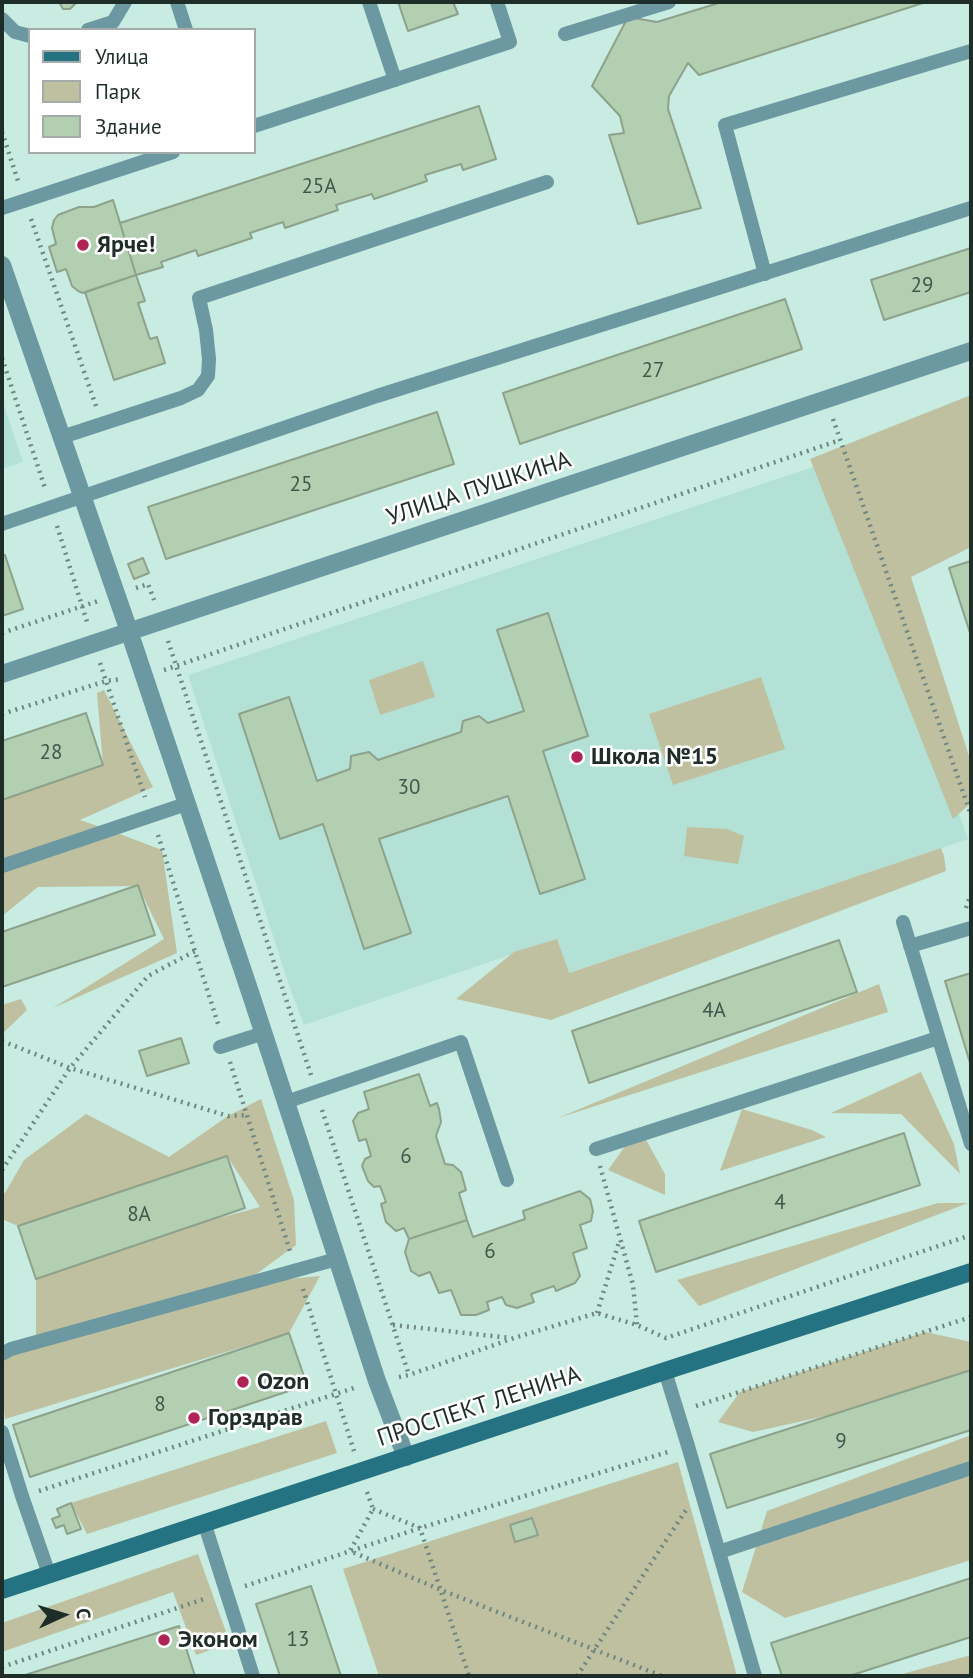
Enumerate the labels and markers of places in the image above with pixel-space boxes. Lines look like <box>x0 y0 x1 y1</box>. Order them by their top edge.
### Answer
place label: Ярче! <box>97 231 155 259</box>
marker: Ярче! <box>75 237 91 253</box>
place label: Школа №15 <box>591 743 718 771</box>
marker: Школа №15 <box>569 749 585 765</box>
place label: Ozon <box>257 1368 309 1396</box>
marker: Ozon <box>235 1374 251 1390</box>
place label: Горздрав <box>208 1404 303 1432</box>
marker: Горздрав <box>186 1410 202 1426</box>
place label: Эконом <box>178 1626 258 1654</box>
marker: Эконом <box>156 1632 172 1648</box>

